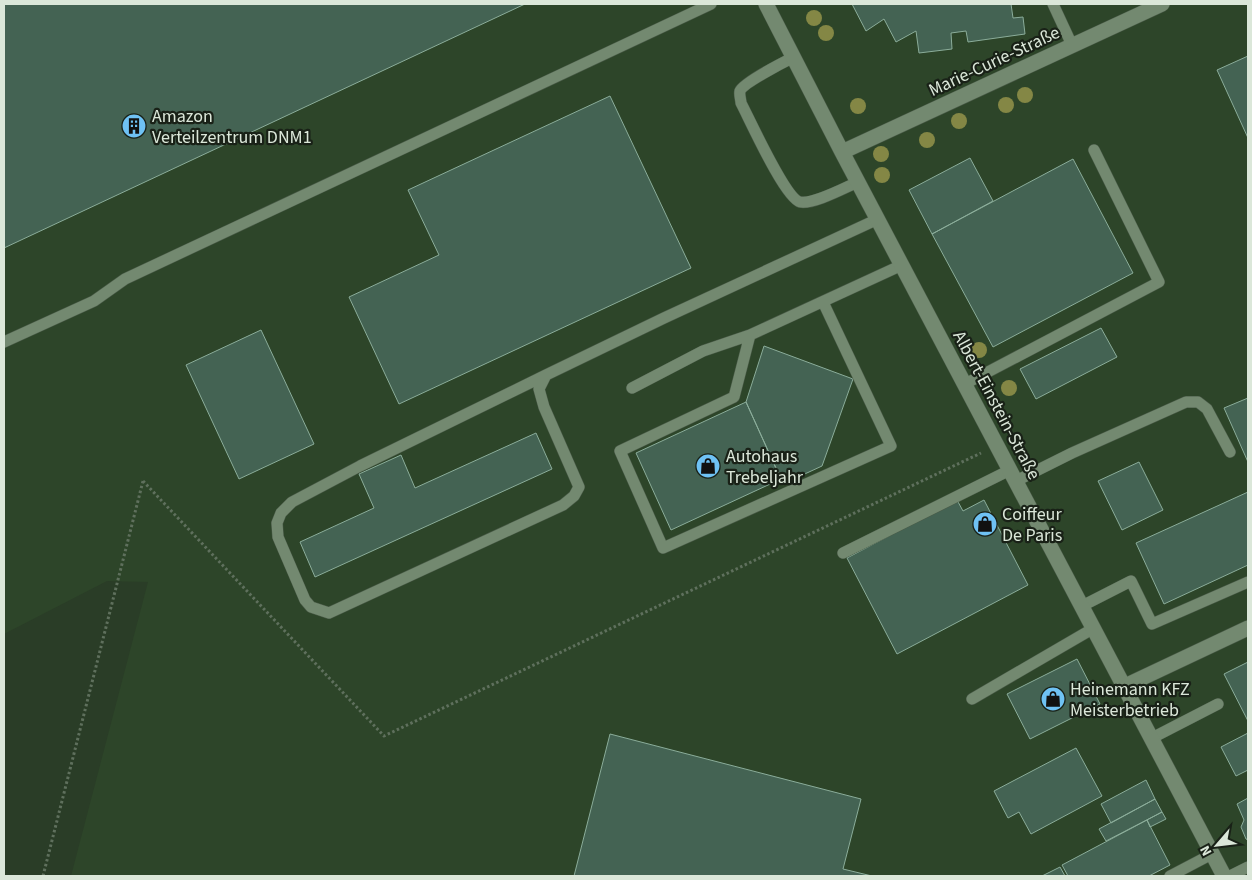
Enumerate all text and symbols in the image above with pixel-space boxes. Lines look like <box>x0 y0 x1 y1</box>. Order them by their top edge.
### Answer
street label: Marie-Curie-Straße <box>925 20 1064 103</box>
place label: Amazon Verteilzentrum DNM1 <box>152 104 312 150</box>
building icon: Amazon Verteilzentrum DNM1 <box>121 113 147 139</box>
street label: Albert-Einstein-Straße <box>947 326 1046 484</box>
place label: Autohaus Trebeljahr <box>726 444 804 490</box>
shop icon: Autohaus Trebeljahr <box>695 453 721 479</box>
place label: Coiffeur De Paris <box>1002 502 1062 548</box>
shop icon: Coiffeur De Paris <box>972 511 998 537</box>
place label: Heinemann KFZ Meisterbetrieb <box>1070 677 1190 723</box>
shop icon: Heinemann KFZ Meisterbetrieb <box>1040 686 1066 712</box>
north arrow <box>1192 820 1242 870</box>
text: N <box>1195 842 1217 859</box>

